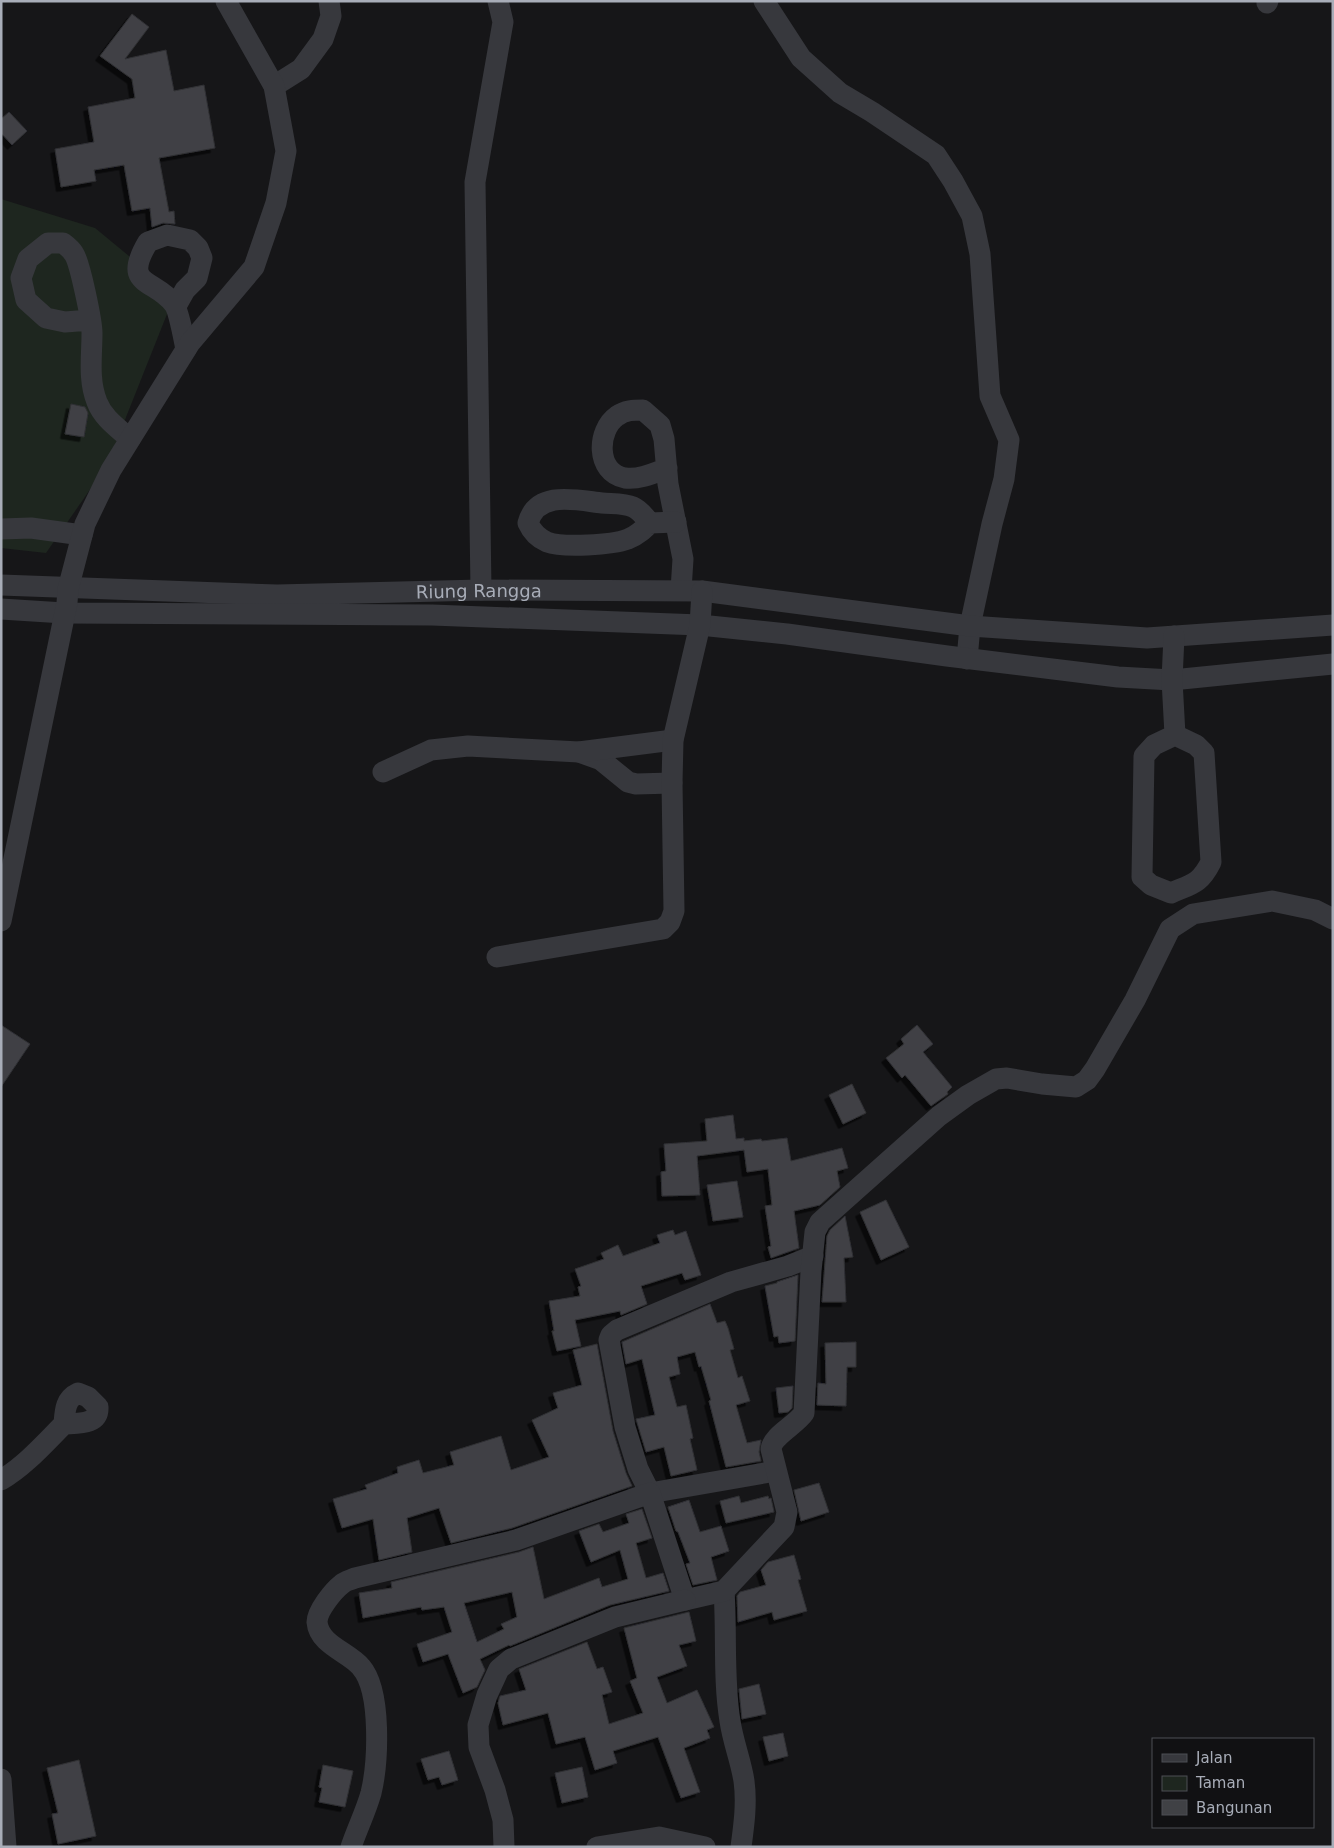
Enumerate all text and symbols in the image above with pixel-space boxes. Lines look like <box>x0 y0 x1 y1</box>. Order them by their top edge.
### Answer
street label: Riung Rangga <box>416 579 542 602</box>
legend <box>1152 1738 1314 1828</box>
text: Jalan <box>1195 1749 1232 1767</box>
text: Taman <box>1195 1774 1245 1792</box>
text: Bangunan <box>1196 1799 1272 1817</box>

